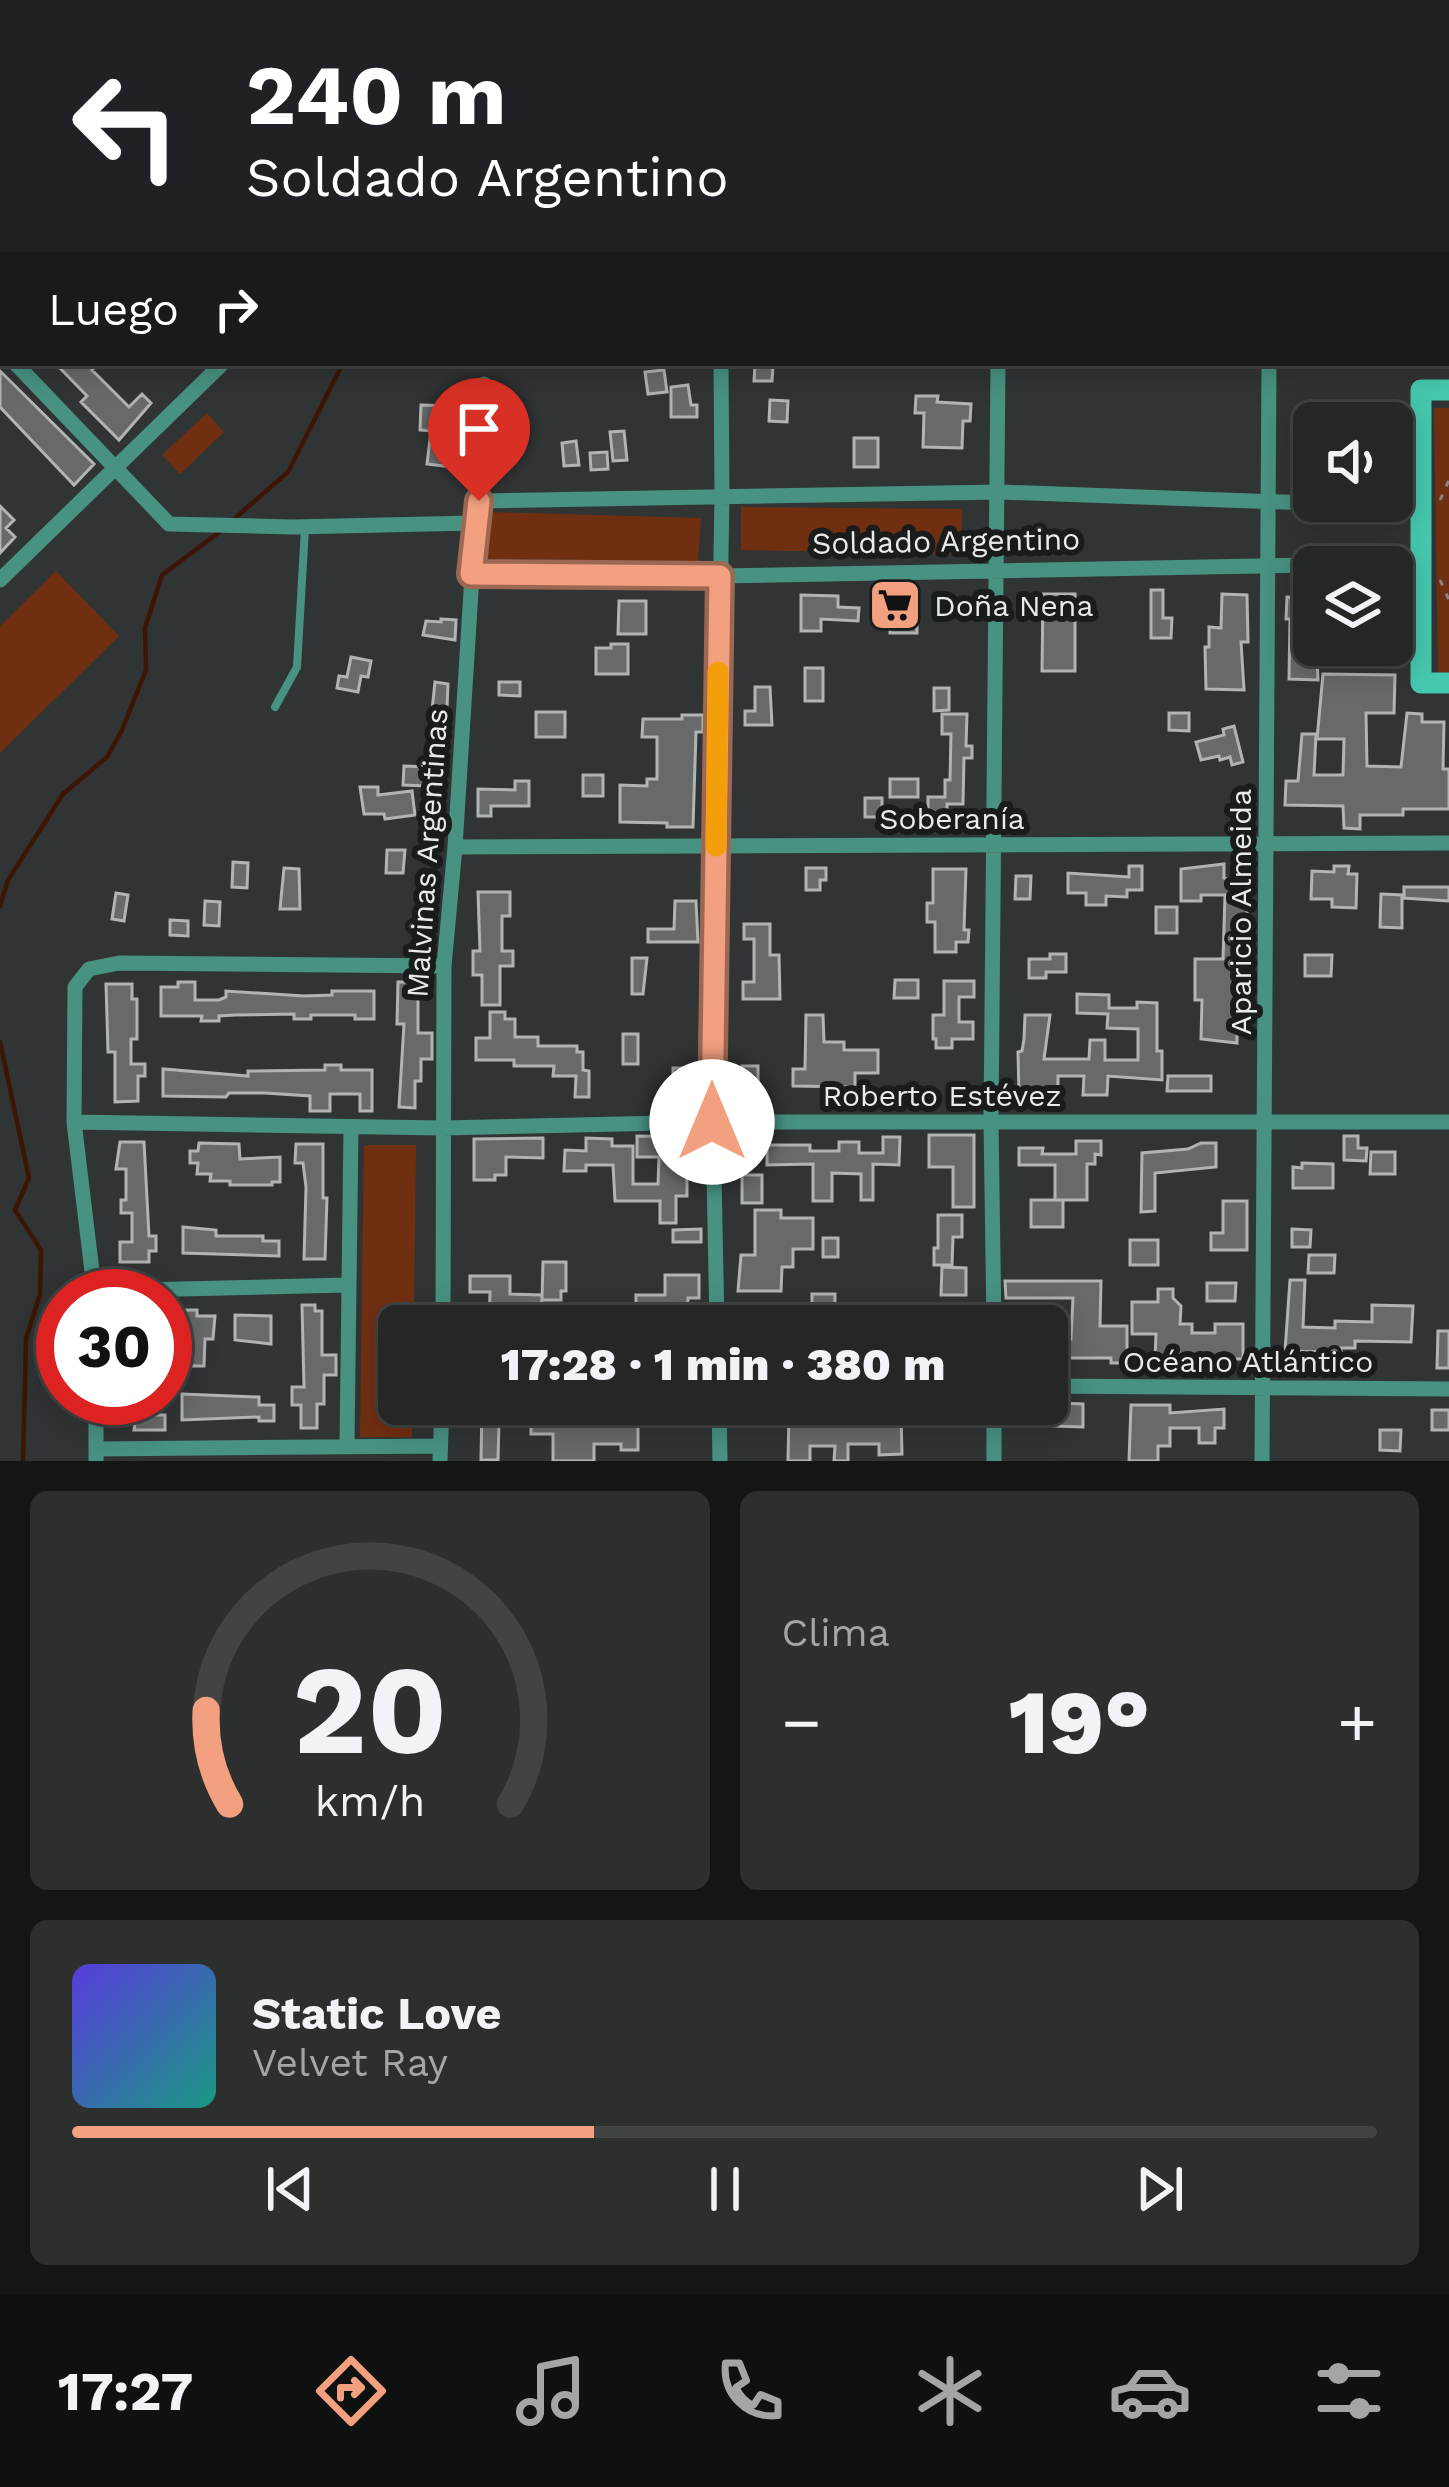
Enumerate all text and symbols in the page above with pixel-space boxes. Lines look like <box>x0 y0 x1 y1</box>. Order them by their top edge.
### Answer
text: 240 m <box>246 46 507 144</box>
icon: left <box>48 48 204 204</box>
text: Soldado Argentino <box>246 146 729 209</box>
icon: right <box>203 276 269 342</box>
text: Luego <box>48 283 179 336</box>
pin <box>428 378 530 501</box>
icon: arrive <box>446 396 512 462</box>
map controls <box>1293 402 1413 666</box>
button: sound <box>1293 402 1413 522</box>
street label: Soldado Argentino <box>812 521 1080 561</box>
button: layers <box>1293 546 1413 666</box>
supermarket icon: Doña Nena <box>867 577 923 633</box>
place label: Doña Nena <box>934 588 1093 623</box>
street label: Malvinas Argentinas <box>399 707 455 999</box>
street label: Aparicio Almeida <box>1223 789 1258 1035</box>
street label: Soberanía <box>879 801 1025 836</box>
position arrow <box>649 1059 775 1185</box>
street label: Roberto Estévez <box>822 1078 1062 1113</box>
speed limit sign: 30 <box>36 1269 192 1425</box>
text: 17:28 · 1 min · 380 m <box>501 1338 945 1391</box>
street label: Océano Atlántico <box>1123 1344 1373 1379</box>
text: Clima <box>782 1610 890 1655</box>
text: 20 <box>292 1637 447 1783</box>
text: 19° <box>1009 1669 1150 1775</box>
text: − <box>782 1684 821 1761</box>
text: + <box>1337 1684 1377 1761</box>
text: km/h <box>314 1775 425 1825</box>
text: Static Love <box>252 1987 502 2040</box>
text: Velvet Ray <box>252 2040 448 2085</box>
icon: previous <box>257 2156 323 2222</box>
icon: pause <box>692 2156 758 2222</box>
icon: next <box>1127 2156 1193 2222</box>
icon: directions <box>309 2349 393 2433</box>
icon: music <box>509 2349 593 2433</box>
icon: phone <box>708 2349 792 2433</box>
icon: climate <box>908 2349 992 2433</box>
icon: car <box>1108 2349 1192 2433</box>
icon: filters <box>1307 2349 1391 2433</box>
text: 17:27 <box>58 2360 193 2423</box>

